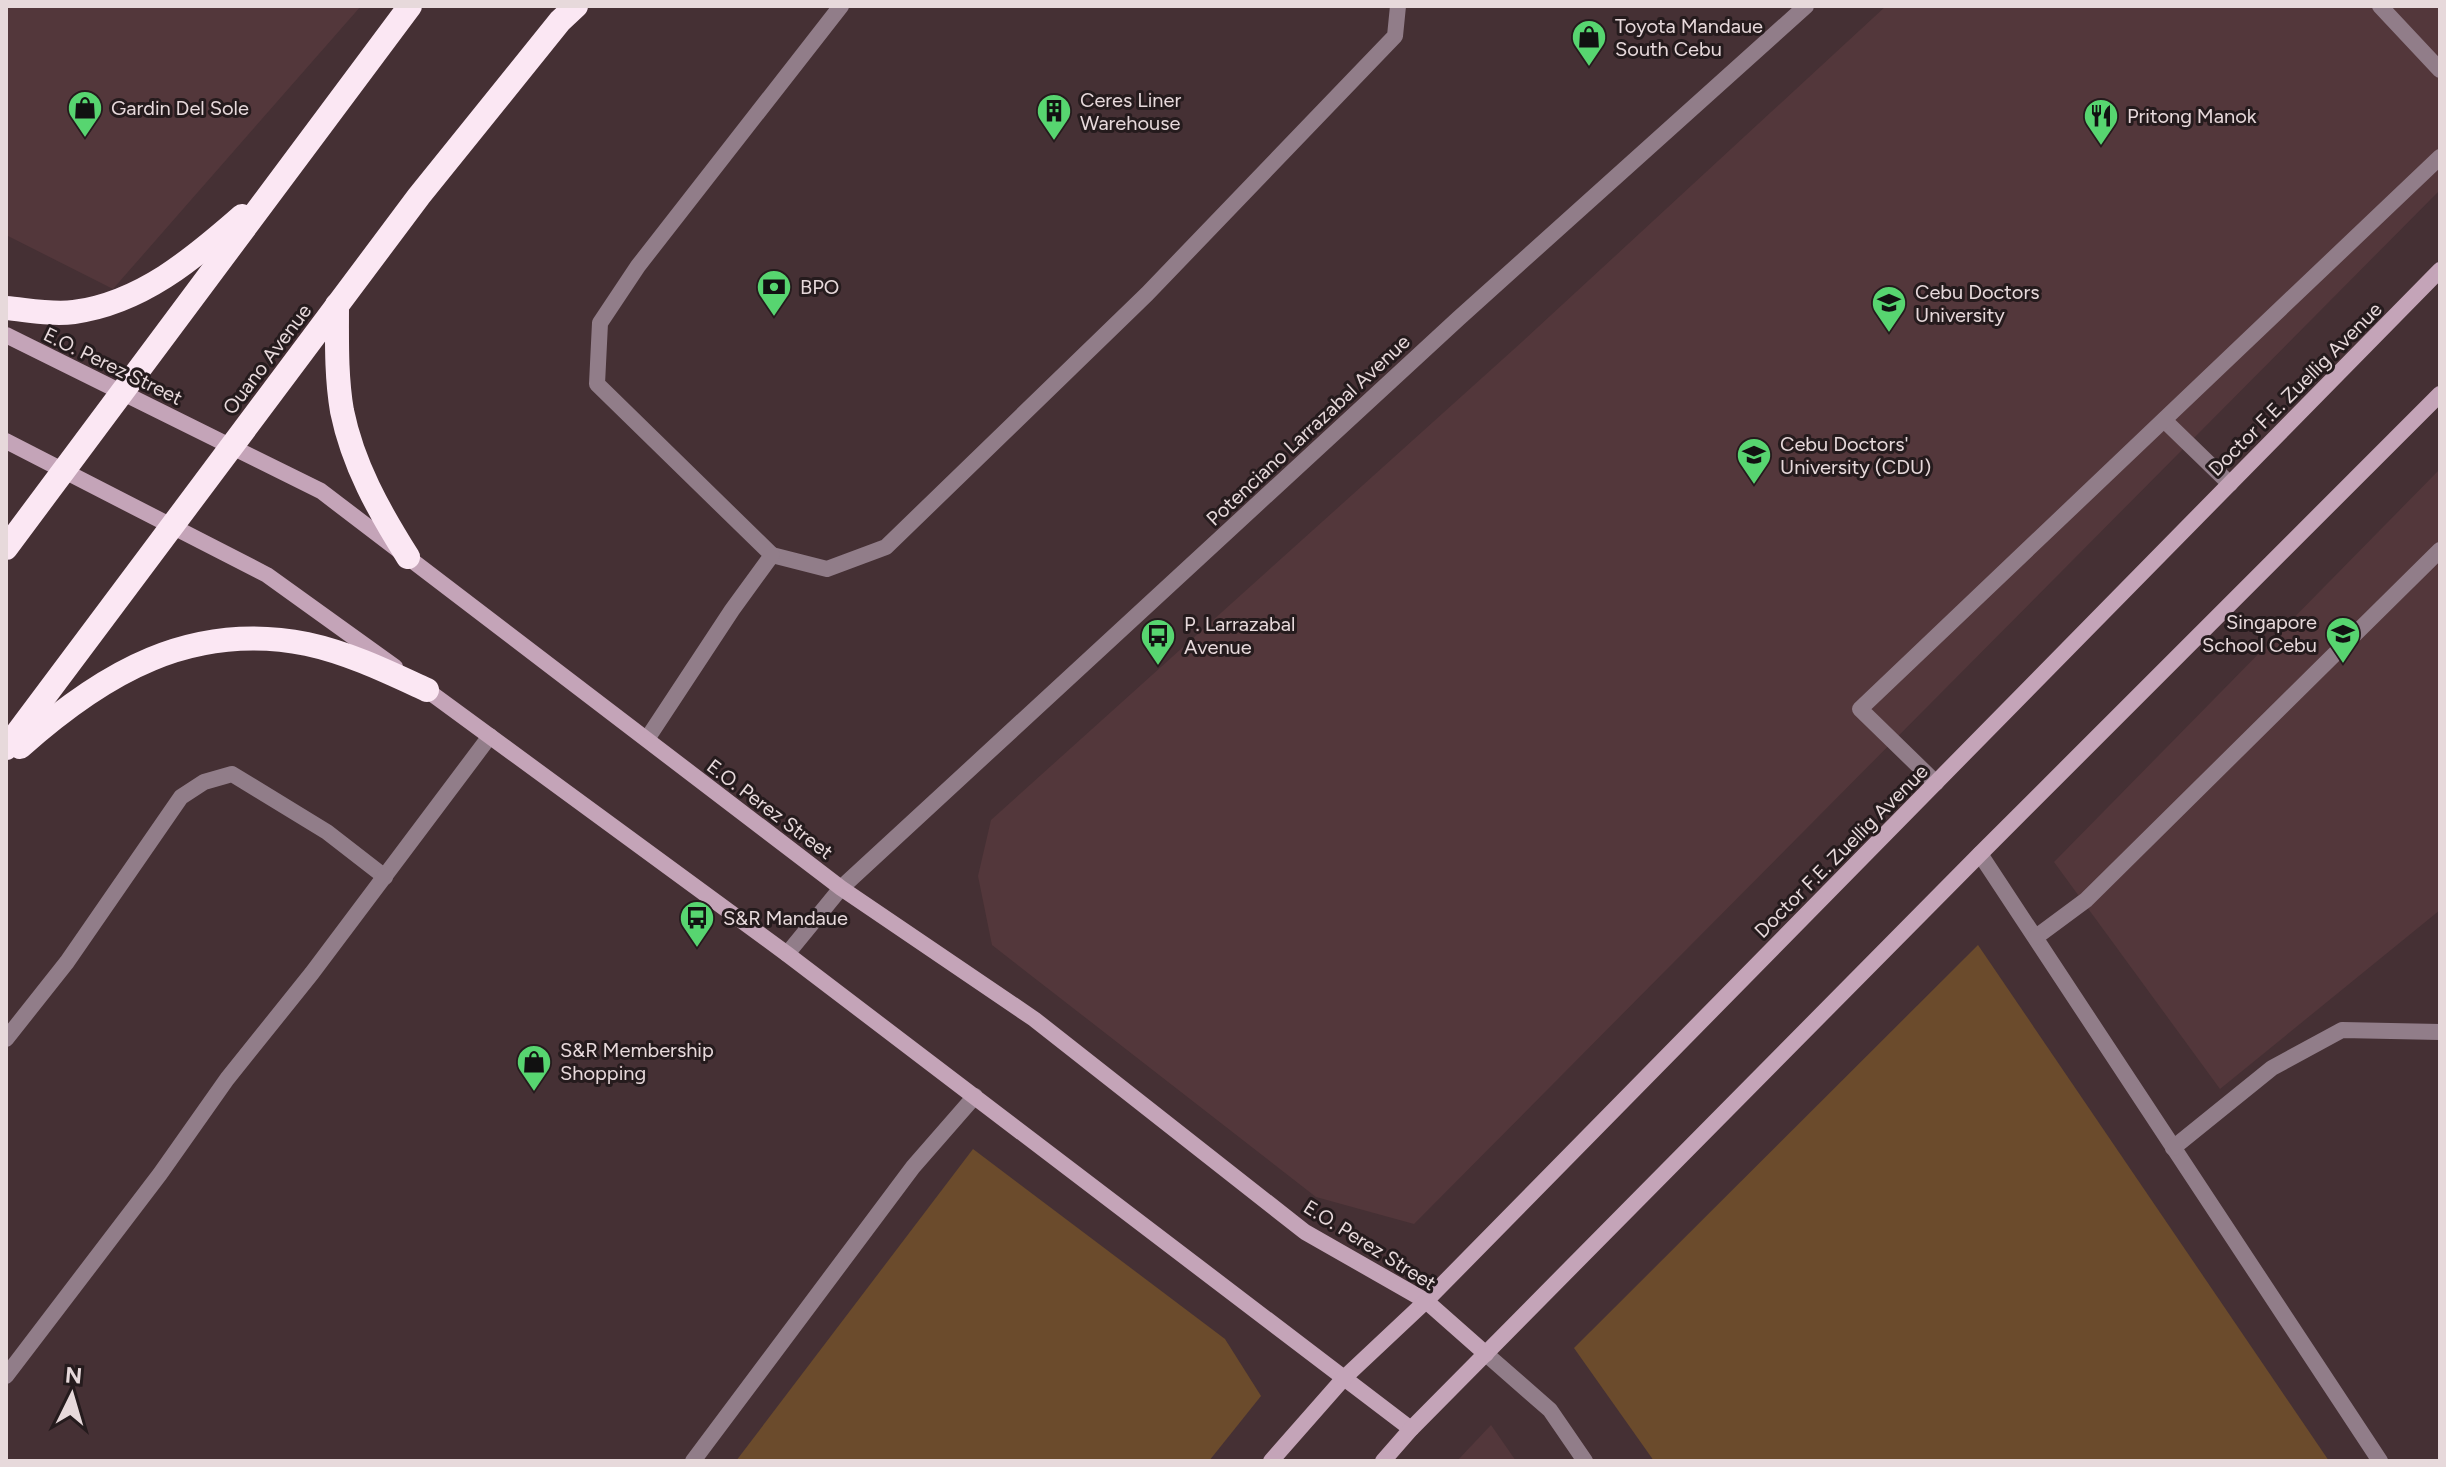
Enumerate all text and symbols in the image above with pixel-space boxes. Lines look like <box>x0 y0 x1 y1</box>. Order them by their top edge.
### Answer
place label: Toyota Mandaue South Cebu <box>1615 14 1763 61</box>
shop icon: Toyota Mandaue South Cebu <box>1570 18 1608 68</box>
place label: Ceres Liner Warehouse <box>1080 88 1181 135</box>
shop icon: Gardin Del Sole <box>66 89 104 139</box>
building icon: Ceres Liner Warehouse <box>1035 92 1073 142</box>
place label: Gardin Del Sole <box>111 96 249 120</box>
restaurant icon: Pritong Manok <box>2082 97 2120 147</box>
place label: Pritong Manok <box>2127 104 2257 128</box>
bank icon: BPO <box>755 268 793 318</box>
place label: BPO <box>800 275 839 299</box>
place label: Cebu Doctors University <box>1915 280 2040 327</box>
school or university icon: Cebu Doctors University <box>1870 284 1908 334</box>
street label: Doctor F.E. Zuellig Avenue <box>2203 297 2387 481</box>
street label: Ouano Avenue <box>218 299 316 419</box>
street label: E.O. Perez Street <box>40 322 186 410</box>
street label: Potenciano Larrazabal Avenue <box>1201 329 1415 531</box>
place label: Cebu Doctors' University (CDU) <box>1780 432 1931 479</box>
school or university icon: Cebu Doctors' University (CDU) <box>1735 436 1773 486</box>
place label: Singapore School Cebu <box>2202 610 2317 657</box>
place label: P. Larrazabal Avenue <box>1184 612 1295 659</box>
school or university icon: Singapore School Cebu <box>2324 615 2362 665</box>
bus stop icon: P. Larrazabal Avenue <box>1139 617 1177 667</box>
street label: E.O. Perez Street <box>702 754 838 864</box>
street label: Doctor F.E. Zuellig Avenue <box>1749 759 1933 943</box>
bus stop icon: S&R Mandaue <box>678 899 716 949</box>
place label: S&R Mandaue <box>723 906 848 930</box>
place label: S&R Membership Shopping <box>560 1038 714 1085</box>
shop icon: S&R Membership Shopping <box>515 1043 553 1093</box>
street label: E.O. Perez Street <box>1299 1195 1441 1295</box>
north arrow <box>32 1355 112 1435</box>
text: N <box>64 1361 83 1390</box>

